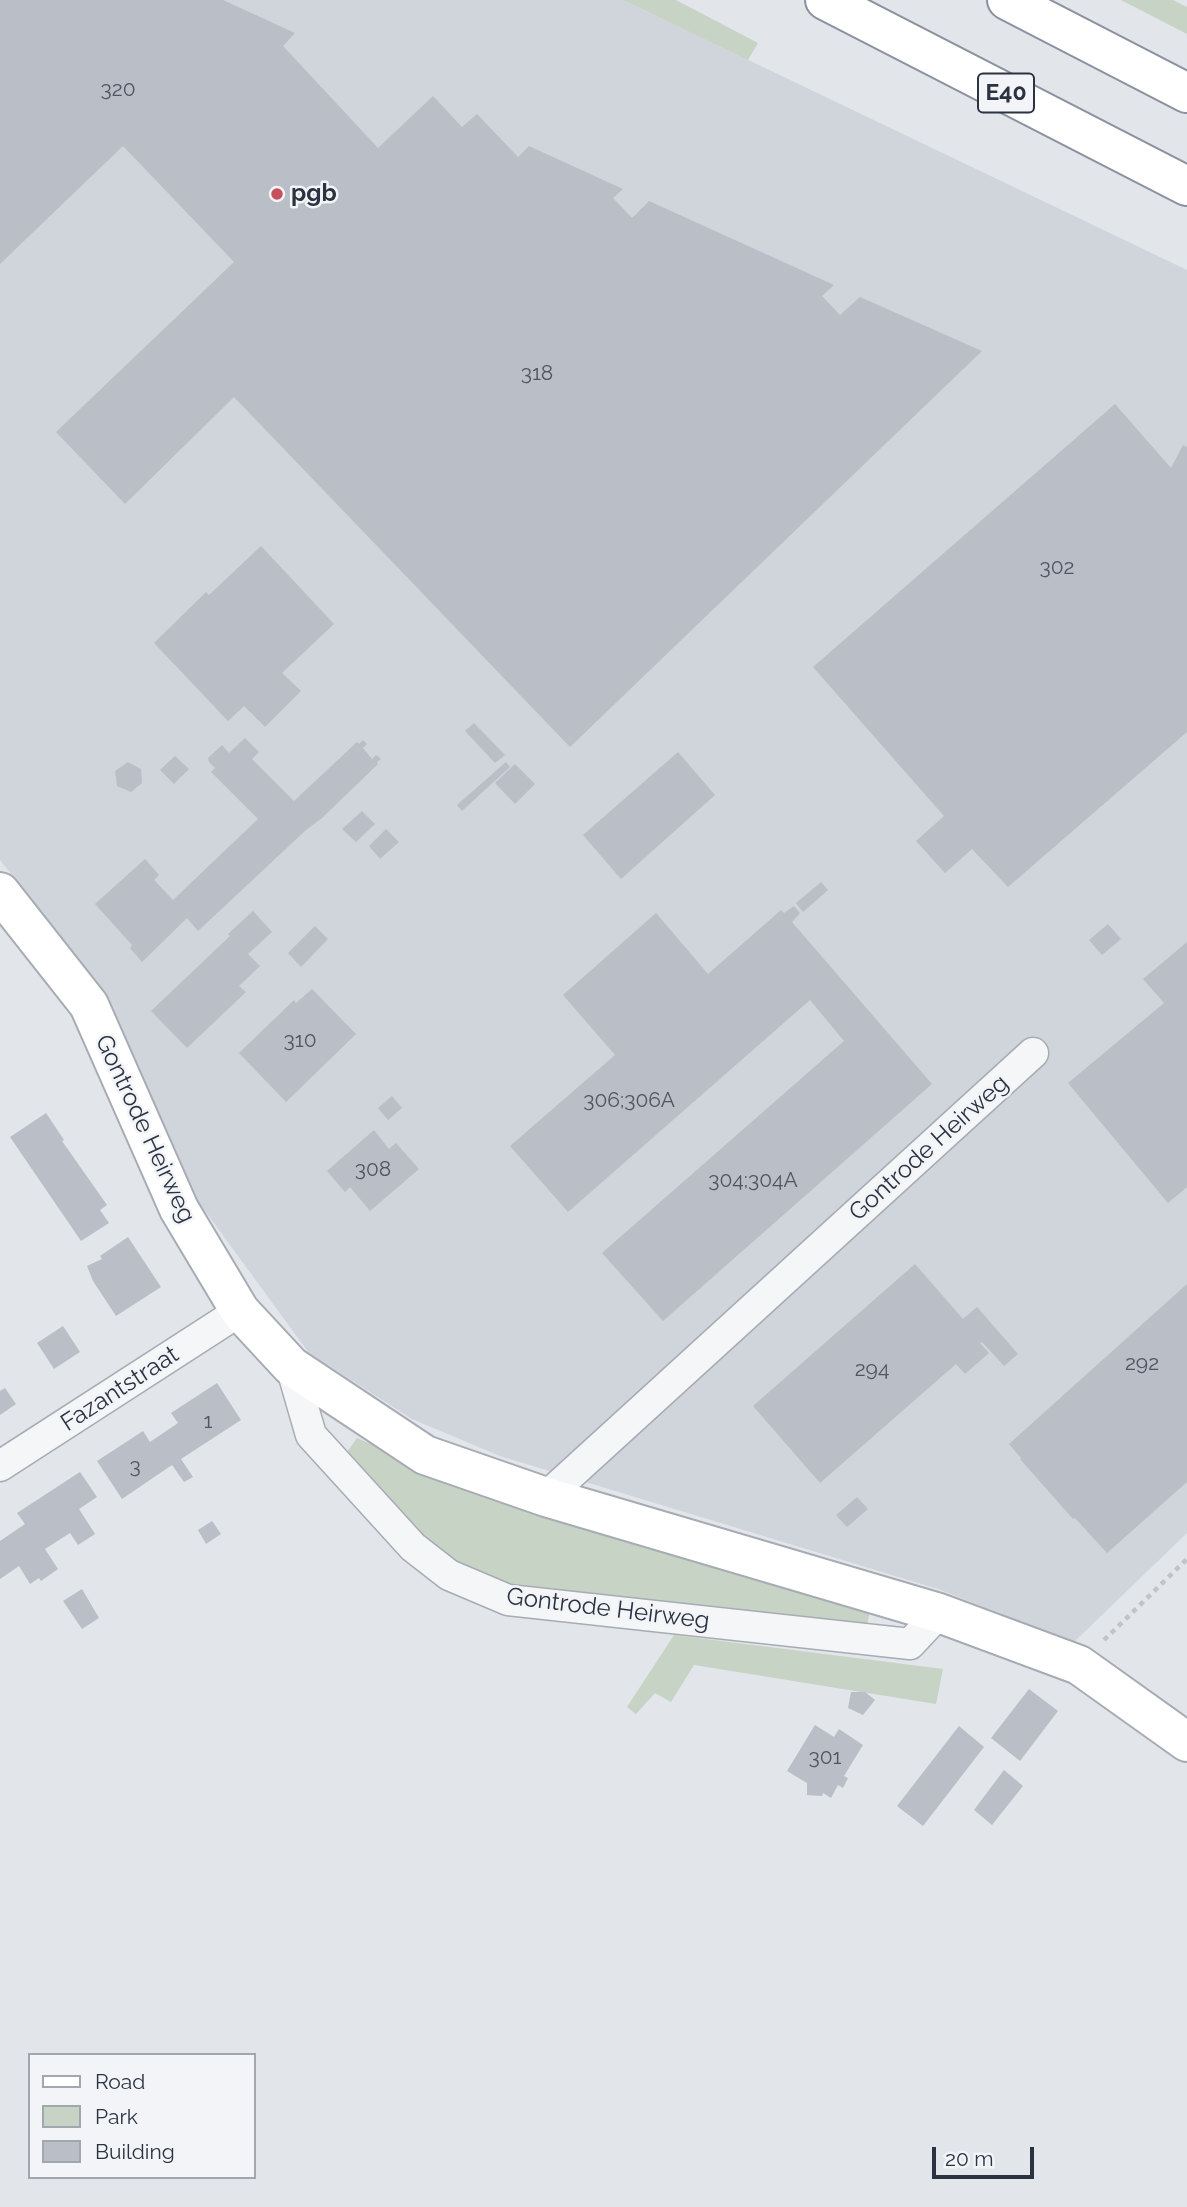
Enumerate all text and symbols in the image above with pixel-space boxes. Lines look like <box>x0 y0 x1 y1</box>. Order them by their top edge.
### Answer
road number: E40 <box>978 74 1034 113</box>
house number: 320 <box>100 77 136 103</box>
place label: pgb <box>291 180 337 208</box>
marker: pgb <box>269 186 285 202</box>
house number: 318 <box>521 361 553 387</box>
house number: 302 <box>1039 555 1075 581</box>
house number: 310 <box>283 1028 317 1054</box>
street label: Gontrode Heirweg <box>89 1030 201 1228</box>
street label: Gontrode Heirweg <box>844 1069 1014 1227</box>
house number: 306;306A <box>583 1088 675 1114</box>
house number: 308 <box>355 1157 391 1183</box>
house number: 304;304A <box>708 1168 798 1194</box>
street label: Fazantstraat <box>56 1340 184 1438</box>
house number: 292 <box>1125 1351 1159 1377</box>
house number: 294 <box>855 1357 889 1383</box>
house number: 1 <box>204 1409 212 1435</box>
house number: 3 <box>129 1454 141 1480</box>
street label: Gontrode Heirweg <box>505 1582 711 1636</box>
house number: 301 <box>808 1745 842 1771</box>
legend <box>28 2053 256 2179</box>
text: Road <box>95 2069 145 2094</box>
text: Park <box>95 2104 138 2129</box>
scale bar <box>935 2134 1036 2178</box>
text: Building <box>95 2139 175 2164</box>
text: 20 m <box>945 2146 993 2171</box>

